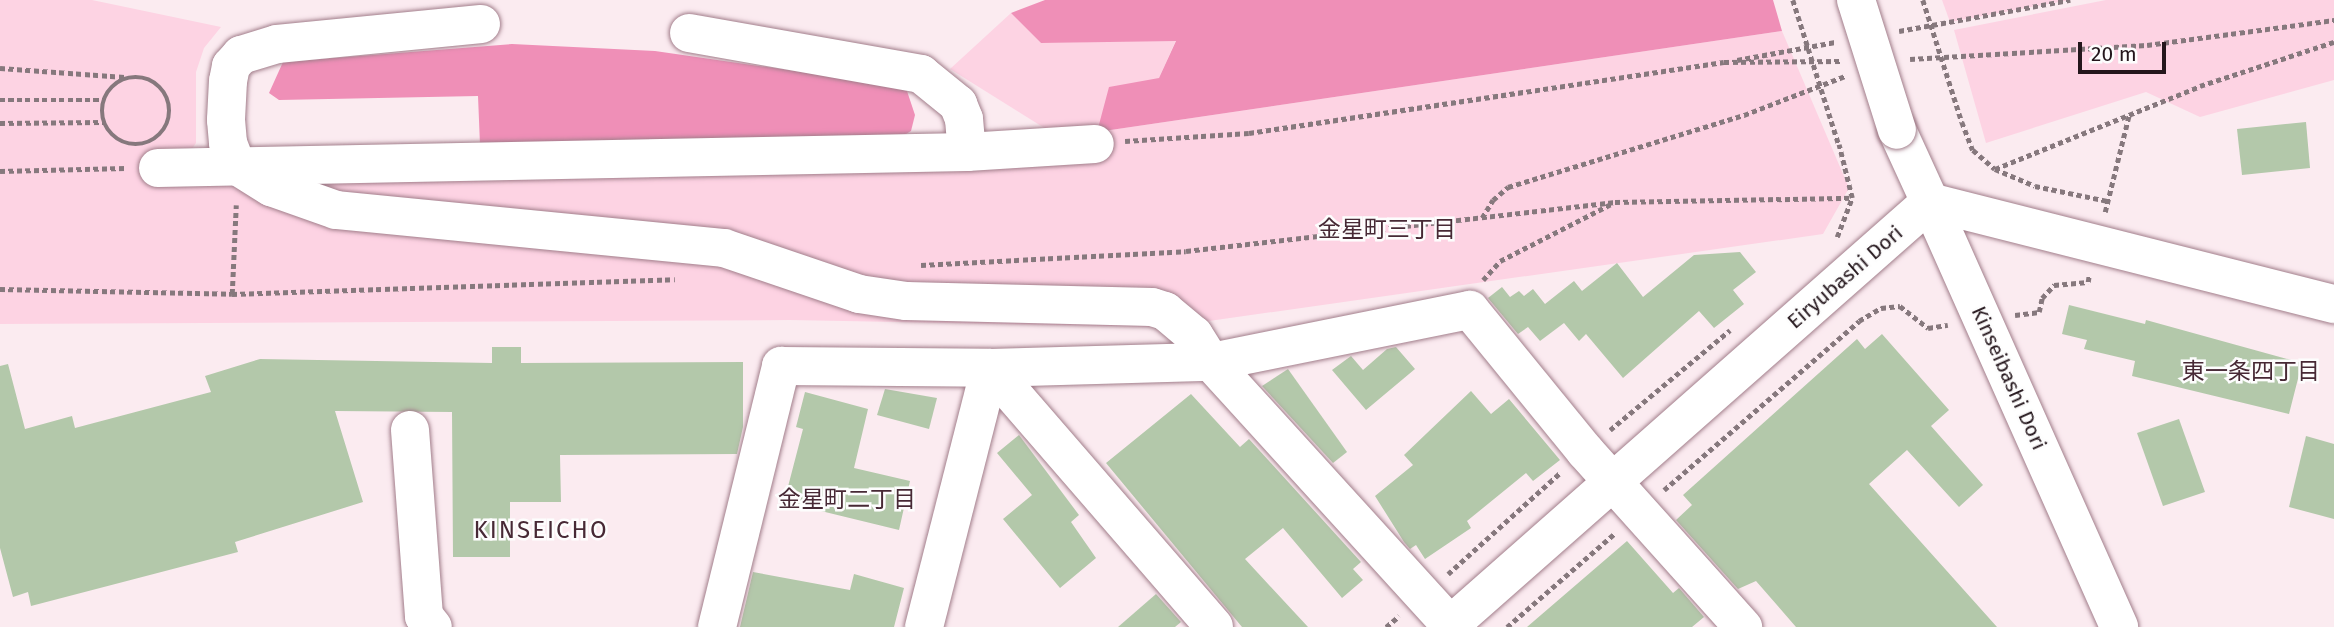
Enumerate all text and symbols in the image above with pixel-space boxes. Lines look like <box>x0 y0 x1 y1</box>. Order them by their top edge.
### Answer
scale bar <box>2082 28 2170 72</box>
text: 20 m <box>2091 41 2137 67</box>
district label: 金星町三丁目 <box>1318 215 1456 243</box>
street label: Eiryubashi Dori <box>1782 220 1908 334</box>
street label: Kinseibashi Dori <box>1966 302 2052 454</box>
district label: 東一条四丁目 <box>2182 357 2320 385</box>
district label: 金星町二丁目 <box>778 485 916 513</box>
district label: KINSEICHO <box>475 517 607 545</box>

